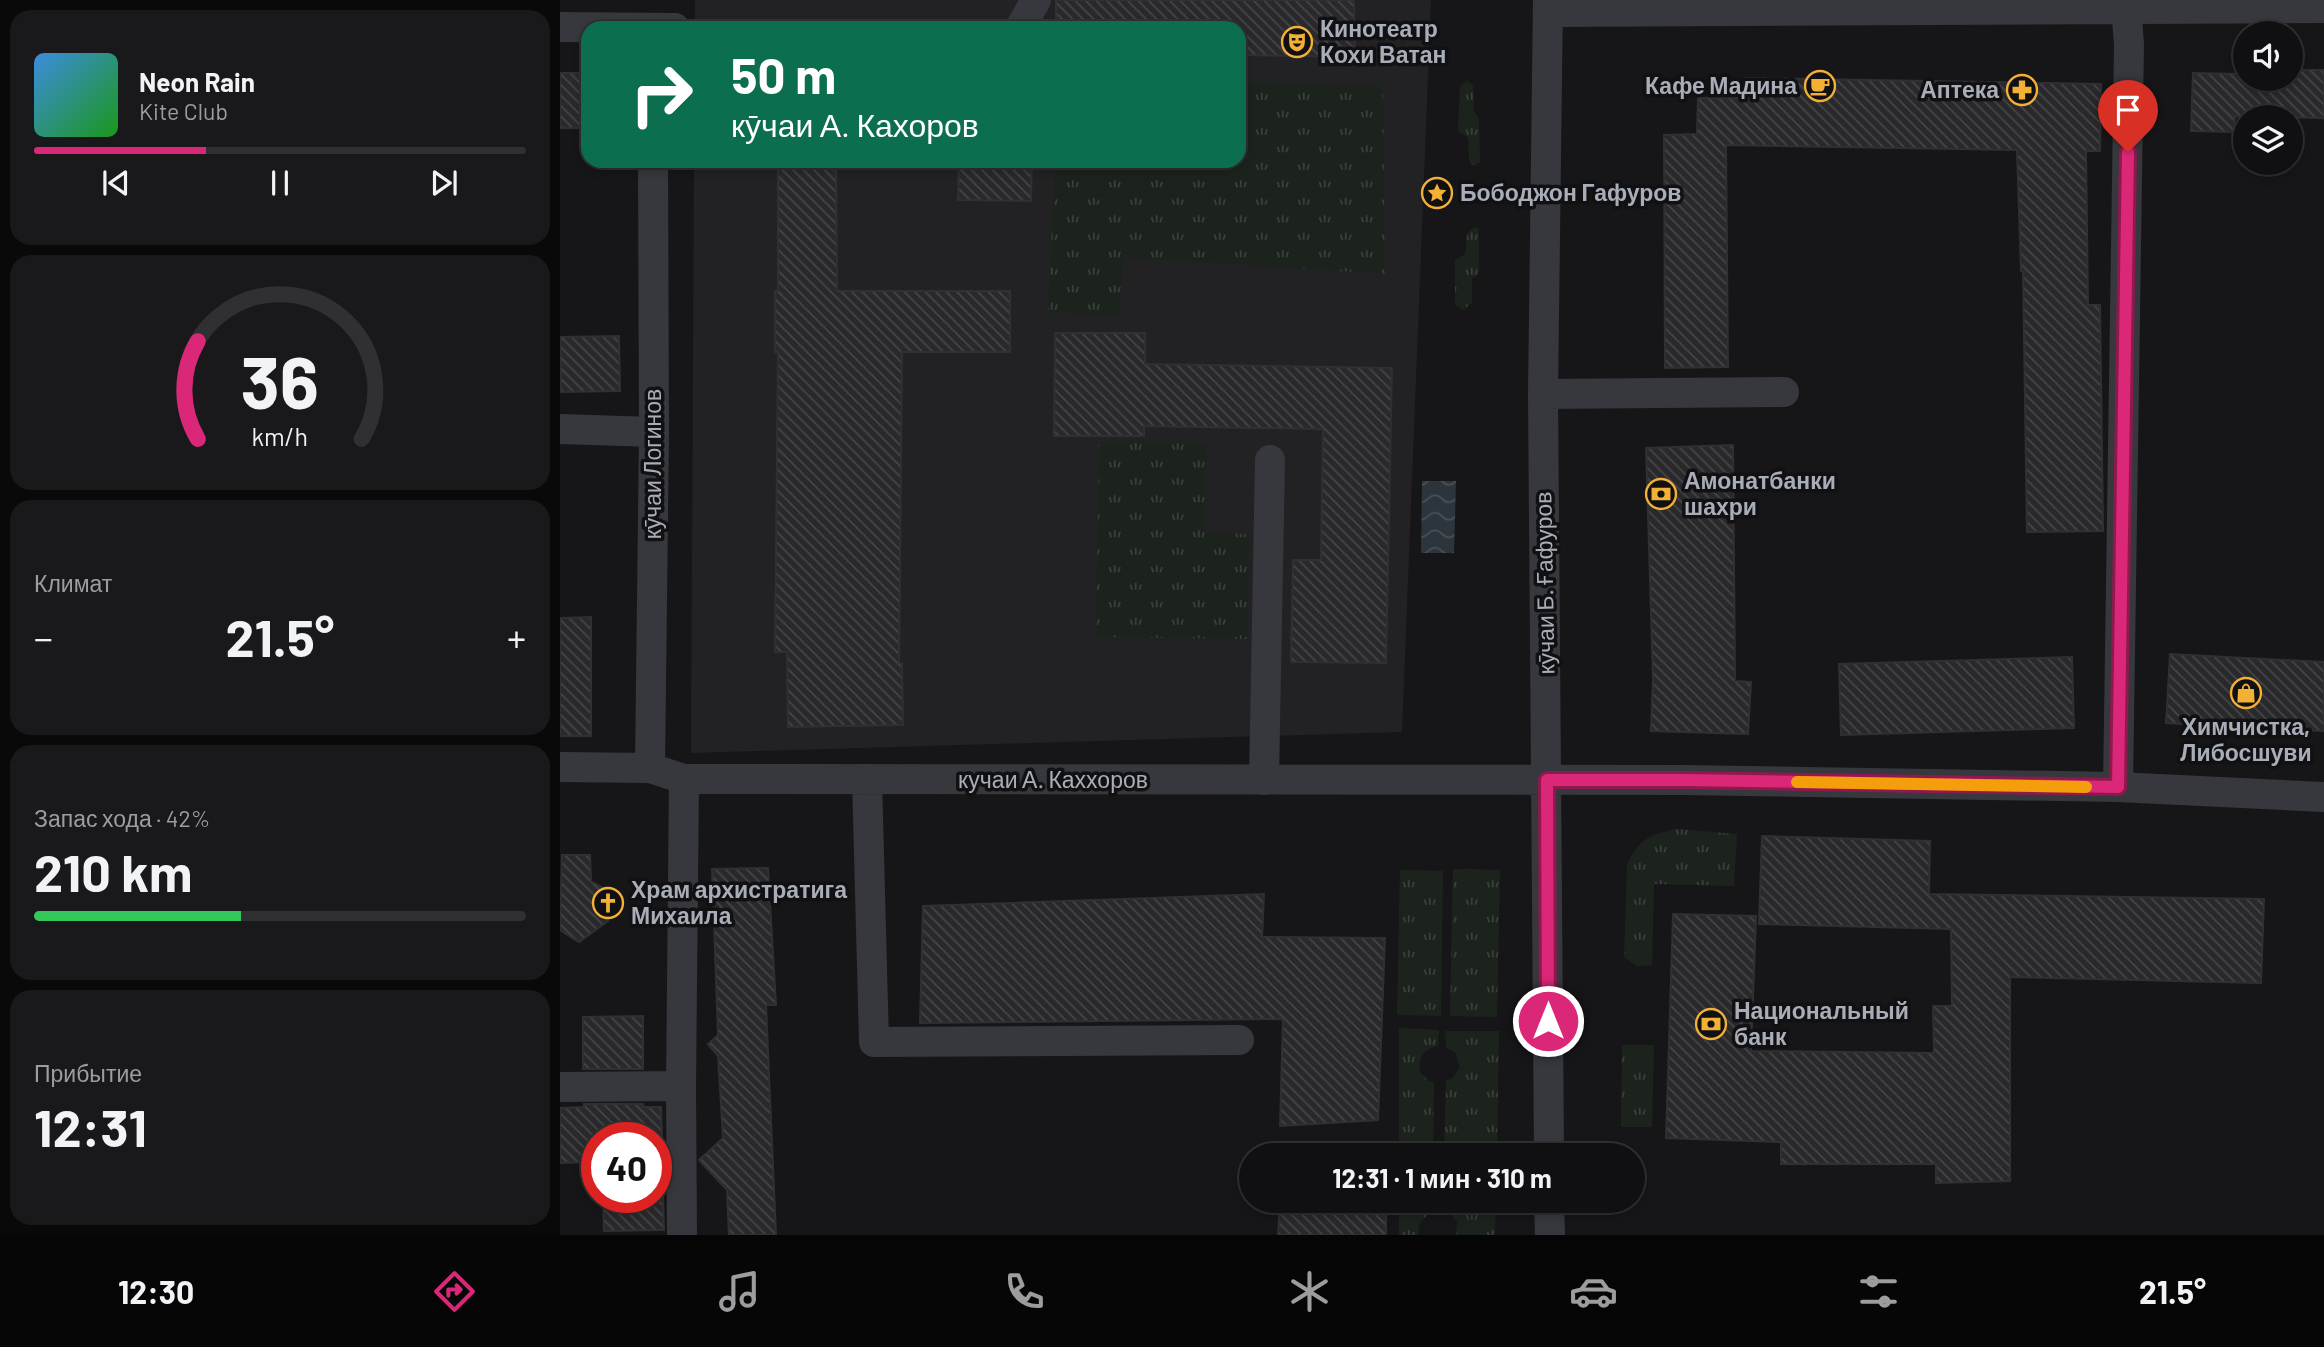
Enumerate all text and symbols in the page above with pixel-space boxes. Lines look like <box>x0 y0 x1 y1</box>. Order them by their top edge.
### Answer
place label: Кинотеатр Кохи Ватан <box>1320 14 1446 68</box>
map controls <box>2233 21 2303 175</box>
button: sound <box>2233 21 2303 91</box>
theatre icon: Кинотеатр Кохи Ватан <box>1280 25 1314 59</box>
text: 50 m <box>731 45 836 104</box>
icon: right <box>616 49 707 140</box>
text: Neon Rain <box>139 66 255 97</box>
cafe icon: Кафе Мадина <box>1803 69 1837 103</box>
place label: Кафе Мадина <box>1645 71 1797 99</box>
pharmacy icon: Аптека <box>2005 73 2039 107</box>
place label: Аптека <box>1920 75 1999 103</box>
pin <box>2098 80 2158 152</box>
icon: arrive <box>2109 91 2147 129</box>
text: Kite Club <box>139 97 228 125</box>
text: кӯчаи А. Кахоров <box>731 105 979 143</box>
button: layers <box>2233 105 2303 175</box>
icon: previous <box>97 164 135 202</box>
icon: pause <box>261 164 299 202</box>
icon: next <box>425 164 463 202</box>
place icon: Бободжон Гафуров <box>1420 176 1454 210</box>
place label: Бободжон Гафуров <box>1460 178 1681 206</box>
text: 36 <box>241 336 319 424</box>
street label: кӯчаи Логинов <box>638 389 666 539</box>
text: km/h <box>252 420 308 450</box>
place label: Амонатбанки шахри <box>1684 466 1836 520</box>
bank icon: Амонатбанки шахри <box>1644 477 1678 511</box>
street label: кӯчаи Б. Ғафуров <box>1528 491 1560 675</box>
text: Климат <box>34 569 112 597</box>
text: 21.5° <box>226 605 334 667</box>
text: − <box>34 614 53 660</box>
text: + <box>507 614 526 660</box>
shop icon: Химчистка, Либосшуви <box>2229 676 2263 710</box>
place label: Химчистка, Либосшуви <box>2180 712 2312 766</box>
street label: кучаи А. Каххоров <box>958 765 1148 793</box>
text: Запас хода · 42% <box>34 804 210 832</box>
text: 210 km <box>34 840 192 902</box>
place label: Храм архистратига Михаила <box>631 875 847 929</box>
church icon: Храм архистратига Михаила <box>591 886 625 920</box>
position arrow <box>1511 984 1585 1058</box>
place label: Национальный банк <box>1734 996 1909 1050</box>
bank icon: Национальный банк <box>1694 1007 1728 1041</box>
text: Прибытие <box>34 1059 142 1087</box>
text: 12:31 <box>34 1095 147 1157</box>
speed limit sign: 40 <box>581 1122 672 1213</box>
text: 12:31 · 1 мин · 310 m <box>1332 1162 1552 1193</box>
icon: directions <box>430 1267 479 1316</box>
icon: music <box>715 1267 764 1316</box>
icon: phone <box>1000 1267 1049 1316</box>
icon: climate <box>1285 1267 1334 1316</box>
icon: car <box>1569 1267 1618 1316</box>
icon: filters <box>1854 1267 1903 1316</box>
text: 12:30 <box>118 1272 194 1310</box>
text: 21.5° <box>2139 1272 2206 1310</box>

